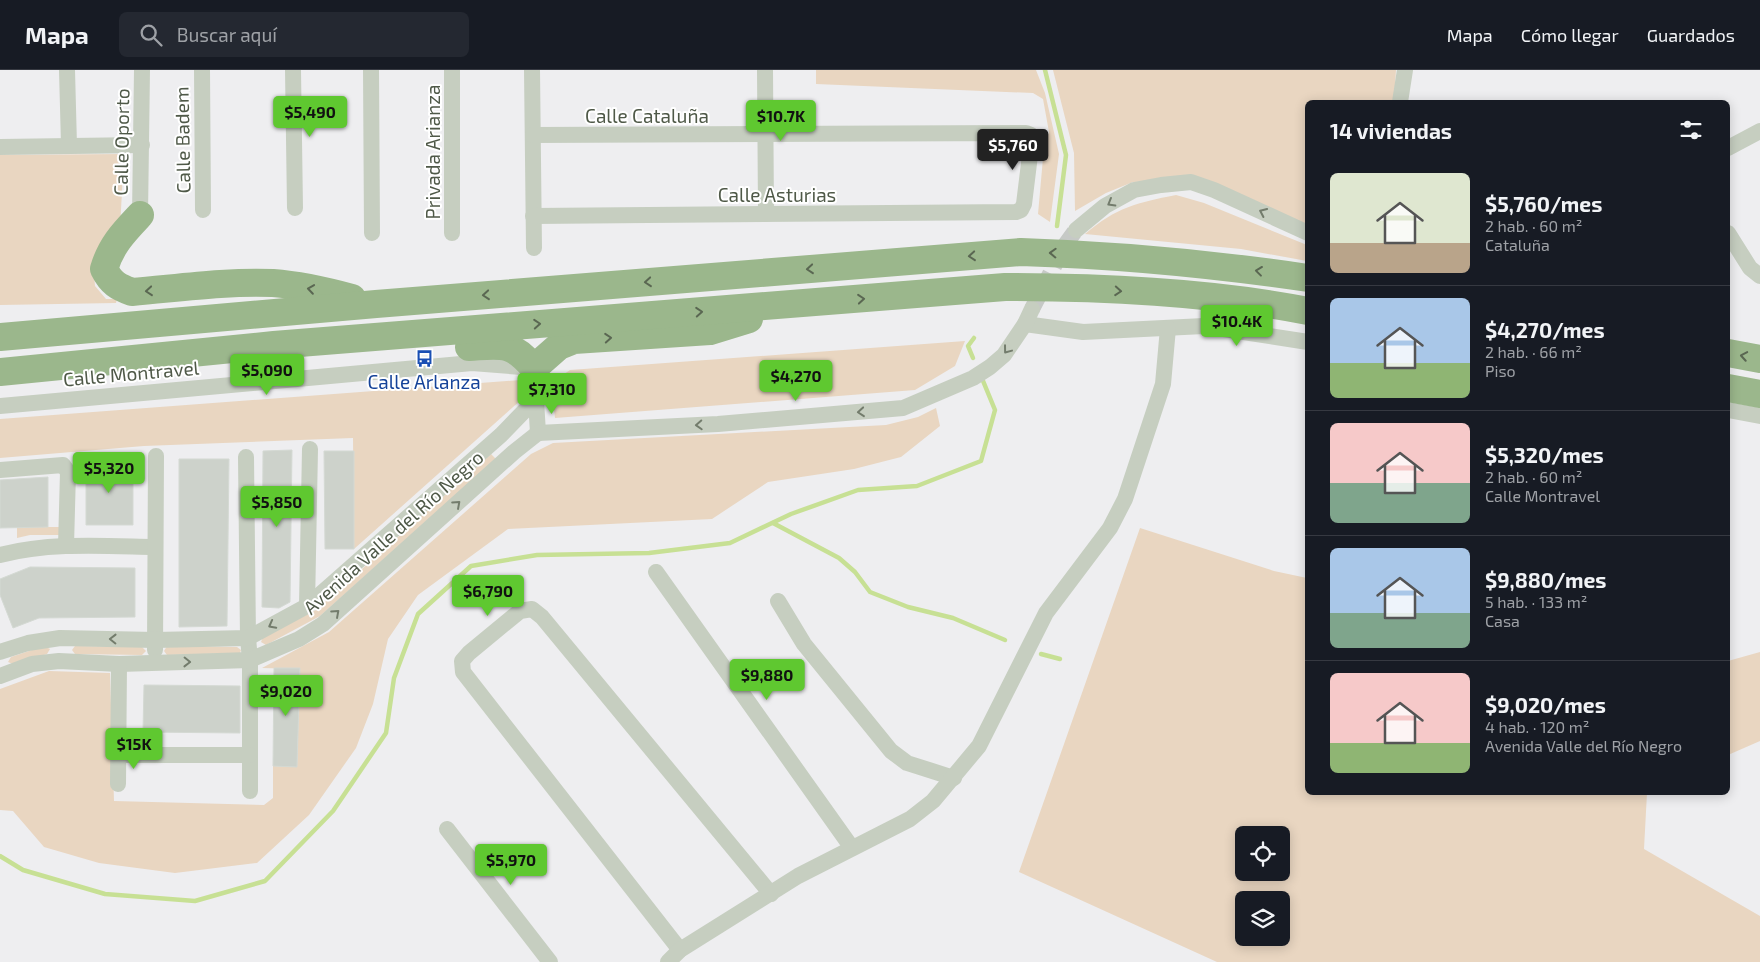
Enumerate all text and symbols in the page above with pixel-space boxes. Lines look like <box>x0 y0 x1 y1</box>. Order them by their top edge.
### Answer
search box <box>119 12 469 57</box>
text: Mapa <box>25 20 89 49</box>
icon: search <box>137 21 165 49</box>
text: Buscar aquí <box>177 23 277 46</box>
text: Mapa <box>1447 24 1493 46</box>
text: Cómo llegar <box>1521 24 1619 46</box>
text: Guardados <box>1647 24 1735 46</box>
street label: Privada Arianza <box>421 85 444 219</box>
street label: Calle Badem <box>170 86 194 194</box>
street label: Calle Oporto <box>109 88 133 196</box>
pin: $5,490 <box>269 96 351 138</box>
pin: $10.7K <box>740 100 822 142</box>
text: $5,490 <box>284 102 336 121</box>
street label: Calle Cataluña <box>585 104 709 127</box>
text: $10.7K <box>757 106 805 125</box>
icon: filters <box>1677 116 1705 144</box>
text: 14 viviendas <box>1330 118 1452 143</box>
pin: $5,760 <box>972 128 1054 171</box>
text: $5,760 <box>988 135 1038 154</box>
street label: Calle Asturias <box>718 183 836 206</box>
text: $5,760/mes <box>1485 191 1602 216</box>
icon: home <box>1370 193 1430 253</box>
one-way arrow <box>1107 197 1116 207</box>
one-way arrow <box>1259 208 1268 219</box>
text: 2 hab. · 60 m² <box>1485 216 1582 235</box>
text: Cataluña <box>1485 235 1550 254</box>
one-way arrow <box>1049 248 1057 258</box>
one-way arrow <box>968 250 976 261</box>
one-way arrow <box>806 263 814 274</box>
one-way arrow <box>1255 266 1263 277</box>
one-way arrow <box>644 276 652 287</box>
one-way arrow <box>307 284 315 294</box>
one-way arrow <box>145 285 153 296</box>
one-way arrow <box>1114 285 1122 296</box>
one-way arrow <box>482 289 490 300</box>
one-way arrow <box>857 294 865 305</box>
pin: $10.4K <box>1196 304 1278 347</box>
one-way arrow <box>695 307 703 318</box>
text: $10.4K <box>1212 311 1262 330</box>
text: $4,270/mes <box>1485 317 1605 342</box>
icon: home <box>1370 318 1430 378</box>
one-way arrow <box>533 319 541 330</box>
one-way arrow <box>605 332 613 343</box>
text: 2 hab. · 66 m² <box>1485 342 1582 361</box>
one-way arrow <box>1004 344 1012 353</box>
bus stop icon: Calle Arlanza <box>414 348 434 368</box>
one-way arrow <box>1739 352 1748 362</box>
pin: $5,090 <box>226 354 308 396</box>
street label: Calle Montravel <box>62 356 200 390</box>
text: $5,090 <box>241 360 293 379</box>
pin: $4,270 <box>755 360 837 402</box>
text: Piso <box>1485 361 1516 380</box>
text: $4,270 <box>770 366 822 385</box>
place label: Calle Arlanza <box>367 370 481 393</box>
pin: $7,310 <box>511 372 593 415</box>
text: $7,310 <box>528 379 576 398</box>
one-way arrow <box>857 406 865 417</box>
one-way arrow <box>695 420 703 430</box>
text: $5,320/mes <box>1485 442 1604 467</box>
icon: home <box>1370 443 1430 503</box>
street label: Avenida Valle del Río Negro <box>298 445 488 619</box>
pin: $5,320 <box>68 452 150 494</box>
text: $5,320 <box>84 458 134 477</box>
text: 2 hab. · 60 m² <box>1485 467 1582 486</box>
pin: $5,850 <box>236 486 318 528</box>
text: Calle Montravel <box>1485 486 1600 505</box>
text: $5,850 <box>252 492 302 511</box>
one-way arrow <box>451 501 460 510</box>
text: $9,880/mes <box>1485 567 1607 592</box>
icon: home <box>1370 568 1430 628</box>
pin: $6,790 <box>447 574 529 617</box>
text: $6,790 <box>463 581 513 600</box>
text: 5 hab. · 133 m² <box>1485 592 1587 611</box>
one-way arrow <box>330 609 339 618</box>
text: Casa <box>1485 611 1520 630</box>
one-way arrow <box>268 619 277 629</box>
one-way arrow <box>109 634 117 645</box>
one-way arrow <box>183 657 191 668</box>
pin: $9,880 <box>726 658 808 701</box>
text: $9,880 <box>741 665 793 684</box>
pin: $9,020 <box>245 674 327 717</box>
text: $9,020 <box>260 681 312 700</box>
text: $9,020/mes <box>1485 692 1606 717</box>
icon: home <box>1370 693 1430 753</box>
text: 4 hab. · 120 m² <box>1485 717 1589 736</box>
pin: $15K <box>104 728 164 770</box>
text: $15K <box>116 734 152 753</box>
text: Avenida Valle del Río Negro <box>1485 736 1682 755</box>
map controls <box>1235 826 1290 946</box>
button: locate <box>1235 826 1290 881</box>
pin: $5,970 <box>470 844 552 886</box>
text: $5,970 <box>486 850 536 869</box>
button: layers <box>1235 891 1290 946</box>

